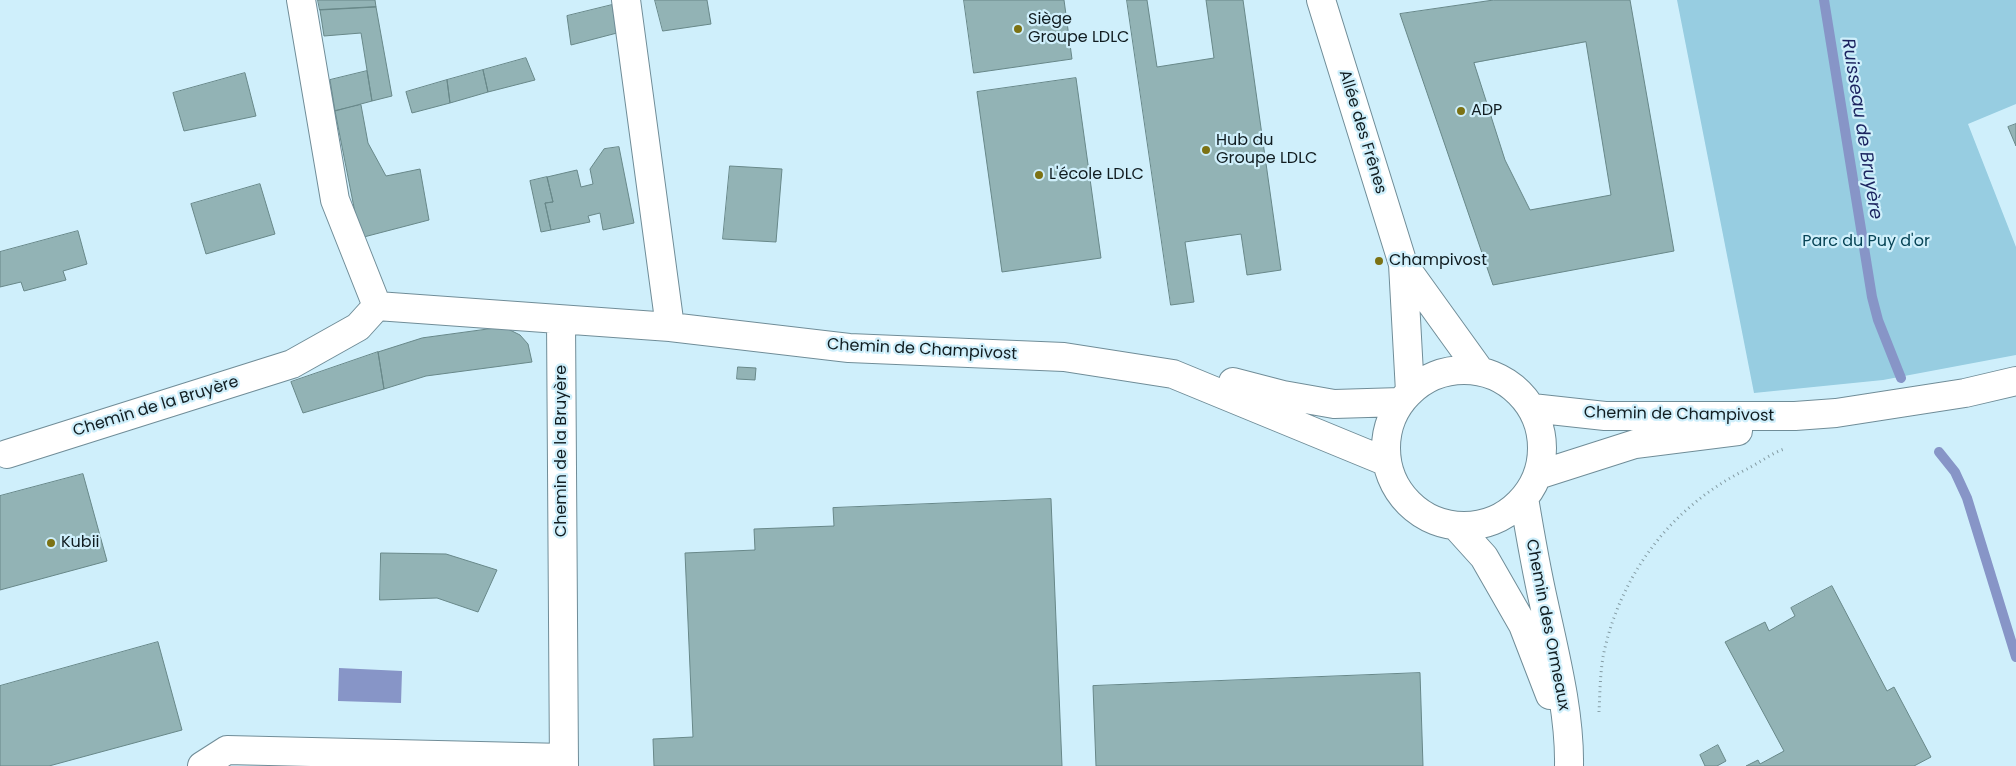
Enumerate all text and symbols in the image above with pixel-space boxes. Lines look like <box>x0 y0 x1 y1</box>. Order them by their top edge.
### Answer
place label: Siège Groupe LDLC <box>1028 10 1129 48</box>
marker: Siège Groupe LDLC <box>1012 23 1024 35</box>
water label: Ruisseau de Bruyère <box>1836 37 1886 221</box>
street label: Allée des Frênes <box>1334 68 1390 196</box>
place label: ADP <box>1471 101 1502 121</box>
marker: ADP <box>1455 105 1467 117</box>
place label: Hub du Groupe LDLC <box>1216 131 1317 169</box>
marker: Hub du Groupe LDLC <box>1200 144 1212 156</box>
place label: L'école LDLC <box>1049 165 1144 185</box>
marker: L'école LDLC <box>1033 169 1045 181</box>
park label: Parc du Puy d'or <box>1802 232 1930 252</box>
place label: Champivost <box>1389 251 1487 271</box>
marker: Champivost <box>1373 255 1385 267</box>
street label: Chemin de Champivost <box>826 335 1018 365</box>
street label: Chemin de la Bruyère <box>552 365 572 537</box>
street label: Chemin de la Bruyère <box>71 373 241 441</box>
street label: Chemin de Champivost <box>1584 404 1774 426</box>
place label: Kubii <box>61 533 100 553</box>
marker: Kubii <box>45 537 57 549</box>
street label: Chemin des Ormeaux <box>1521 538 1573 712</box>

